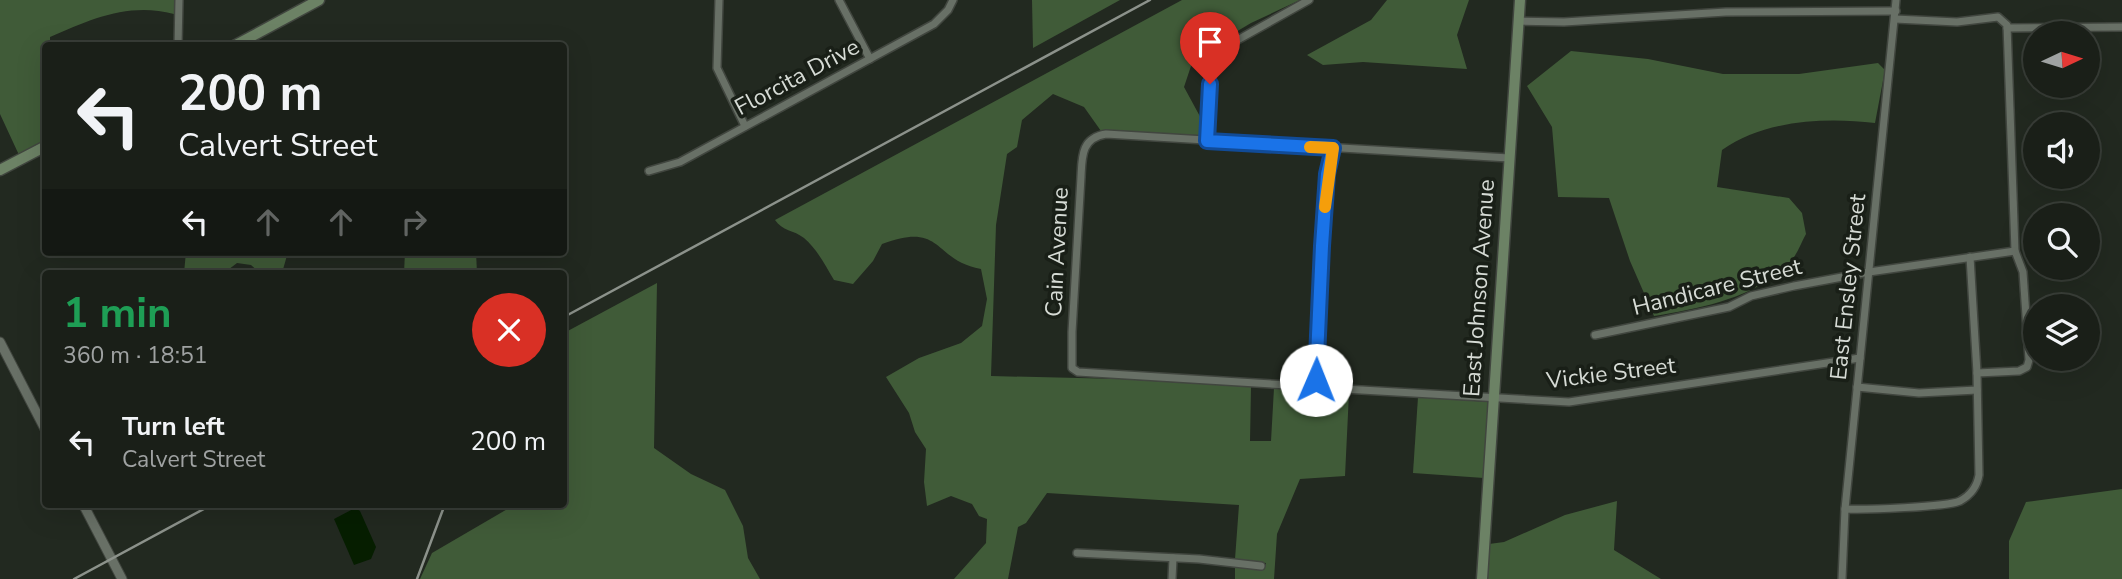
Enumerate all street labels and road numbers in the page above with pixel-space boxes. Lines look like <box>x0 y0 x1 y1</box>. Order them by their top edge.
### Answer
street label: Florcita Drive <box>729 31 865 123</box>
street label: East Johnson Avenue <box>1456 178 1502 398</box>
street label: Cain Avenue <box>1038 186 1076 318</box>
street label: East Ensley Street <box>1823 191 1873 382</box>
street label: Handicare Street <box>1629 251 1806 323</box>
street label: Vickie Street <box>1544 350 1678 396</box>

